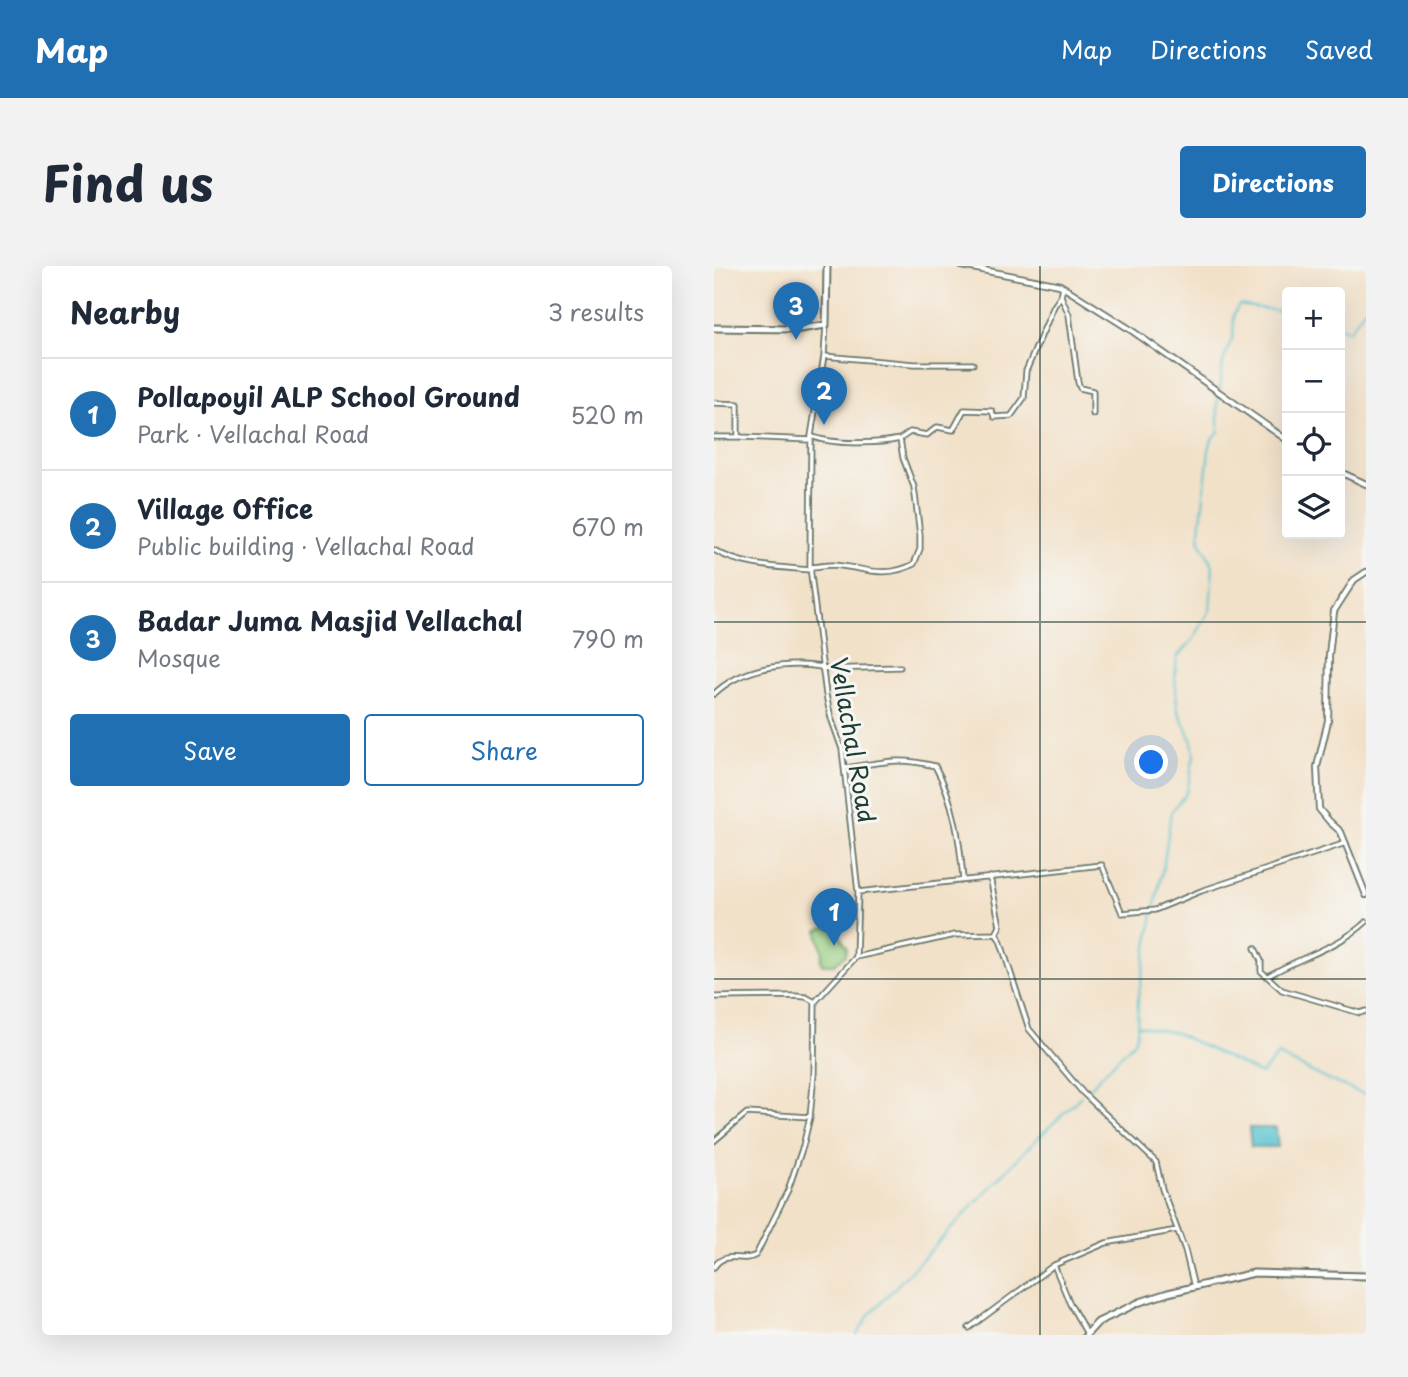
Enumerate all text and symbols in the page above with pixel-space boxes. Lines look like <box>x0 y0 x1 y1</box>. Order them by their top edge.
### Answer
text: Map <box>35 24 108 74</box>
text: Map <box>1061 31 1112 67</box>
text: Directions <box>1150 31 1267 67</box>
text: Saved <box>1305 31 1373 67</box>
text: Find us <box>42 145 213 219</box>
button: Directions <box>1180 146 1366 218</box>
pin: 3 <box>773 282 819 340</box>
map controls <box>1282 287 1345 539</box>
button: + <box>1282 287 1345 350</box>
text: Nearby <box>70 289 180 334</box>
text: 3 results <box>548 294 644 329</box>
button: − <box>1282 350 1345 413</box>
pin: 2 <box>801 367 847 425</box>
text: Pollapoyil ALP School Ground <box>137 377 520 416</box>
text: 1 <box>88 397 99 432</box>
text: 520 m <box>571 397 644 432</box>
button: locate <box>1282 413 1345 476</box>
text: Park · Vellachal Road <box>137 416 370 451</box>
button: layers <box>1282 476 1345 539</box>
text: Village Office <box>137 489 313 528</box>
text: 2 <box>85 509 101 544</box>
text: 670 m <box>572 509 644 544</box>
text: Public building · Vellachal Road <box>137 528 475 563</box>
text: Badar Juma Masjid Vellachal <box>137 601 523 640</box>
text: 3 <box>85 621 101 656</box>
text: 790 m <box>572 621 644 656</box>
text: Mosque <box>137 640 221 675</box>
street label: Vellachal Road <box>822 654 886 826</box>
button: Save <box>70 714 350 786</box>
button: Share <box>364 714 644 786</box>
your location <box>1134 745 1168 779</box>
pin: 1 <box>811 888 857 946</box>

